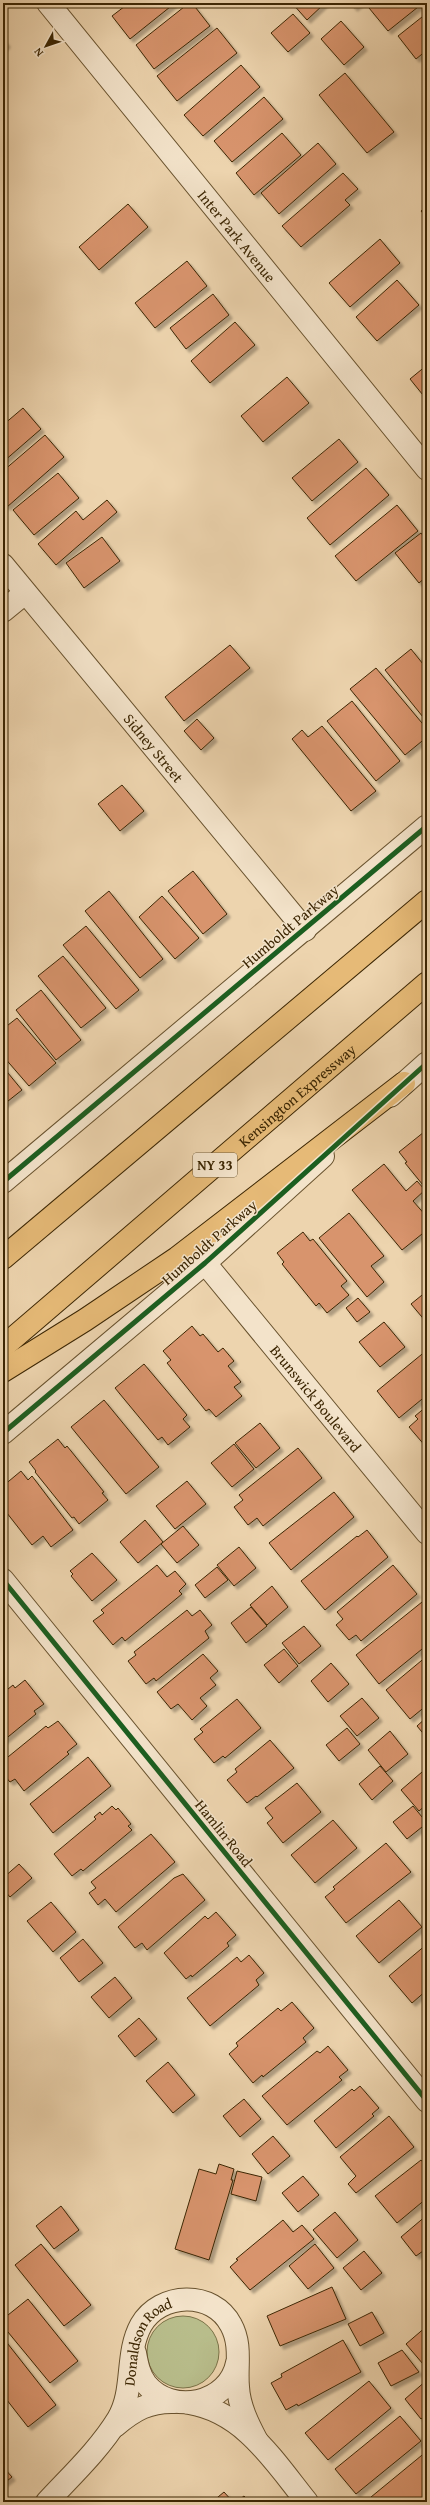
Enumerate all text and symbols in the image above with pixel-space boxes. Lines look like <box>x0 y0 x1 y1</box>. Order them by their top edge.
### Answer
north arrow <box>26 26 66 66</box>
text: N <box>29 44 47 60</box>
street label: Inter Park Avenue <box>193 185 281 286</box>
street label: Sidney Street <box>119 709 189 787</box>
street label: Humboldt Parkway <box>237 879 343 973</box>
street label: Kensington Expressway <box>233 1038 360 1151</box>
road number: NY 33 <box>193 1153 237 1177</box>
street label: Humboldt Parkway <box>157 1194 262 1289</box>
street label: Brunswick Boulevard <box>266 1340 367 1456</box>
street label: Hamlin Road <box>190 1795 258 1871</box>
street label: Donaldson Road <box>118 2292 175 2387</box>

